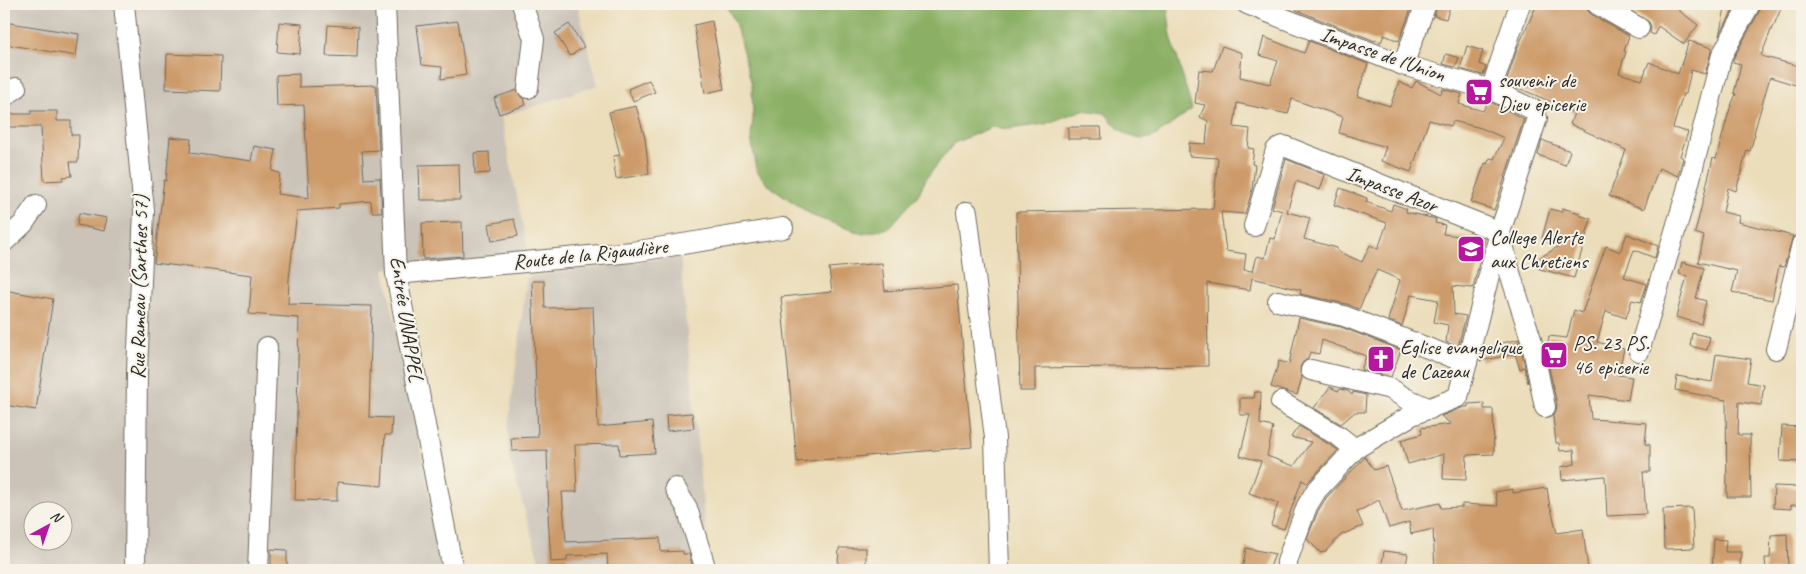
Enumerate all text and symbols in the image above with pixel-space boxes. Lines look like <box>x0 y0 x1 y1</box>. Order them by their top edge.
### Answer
street label: Impasse de l'Union <box>1317 21 1449 88</box>
place label: souvenir de Dieu epicerie <box>1498 67 1586 117</box>
supermarket icon: souvenir de Dieu epicerie <box>1464 77 1494 107</box>
street label: Impasse Azor <box>1343 160 1443 219</box>
street label: Rue Rameau (Sarthes 57) <box>124 194 154 379</box>
place label: College Alerte aux Chretiens <box>1490 224 1589 274</box>
street label: Route de la Rigaudière <box>511 233 671 275</box>
school or university icon: College Alerte aux Chretiens <box>1456 234 1486 264</box>
street label: Entrée UNAPPEL <box>384 255 430 385</box>
place label: PS. 23 PS. 46 epicerie <box>1573 330 1650 380</box>
place label: Eglise evangelique de Cazeau <box>1400 334 1523 384</box>
supermarket icon: PS. 23 PS. 46 epicerie <box>1539 340 1569 370</box>
church icon: Eglise evangelique de Cazeau <box>1366 344 1396 374</box>
north arrow <box>22 502 72 552</box>
text: N <box>47 507 67 527</box>

